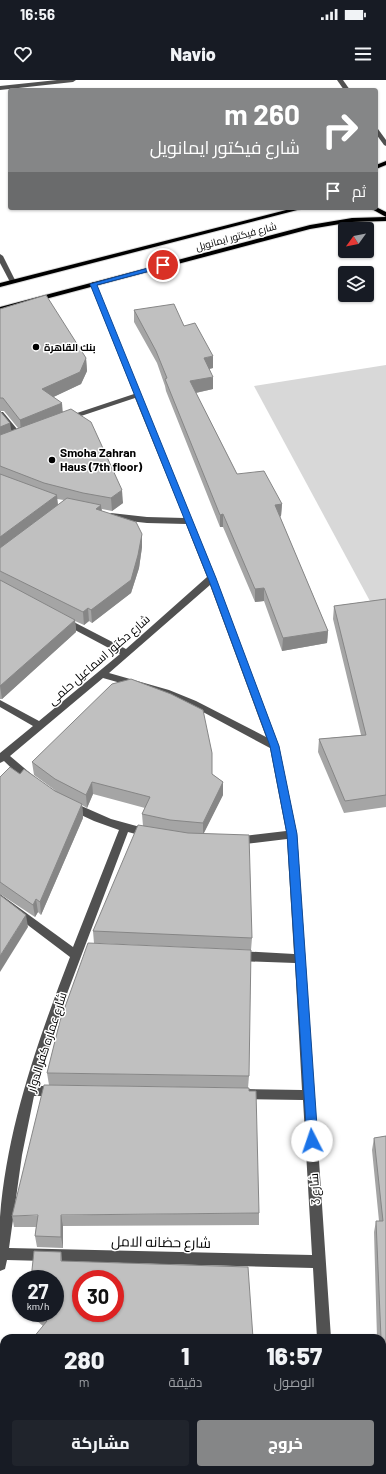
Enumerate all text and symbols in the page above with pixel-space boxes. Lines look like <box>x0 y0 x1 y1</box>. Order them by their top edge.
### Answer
text: 16:56 <box>20 5 55 23</box>
icon: heart <box>12 43 34 65</box>
text: Navio <box>170 43 216 65</box>
icon: menu <box>352 43 374 65</box>
text: 260 m <box>224 97 300 131</box>
icon: right <box>314 104 366 156</box>
text: شارع فيكتور ايمانويل <box>150 136 300 158</box>
icon: arrive <box>322 180 344 202</box>
text: ثم <box>352 182 366 200</box>
street label: شارع فيكتور ايمانويل <box>194 219 278 254</box>
north arrow <box>338 222 374 258</box>
map controls <box>338 222 374 302</box>
pin <box>146 248 180 282</box>
icon: arrive <box>152 254 174 276</box>
button: layers <box>338 266 374 302</box>
place label: بنك القاهرة <box>44 341 96 354</box>
marker: بنك القاهرة <box>31 342 41 352</box>
place label: Smoha Zahran Haus (7th floor) <box>60 445 143 473</box>
marker: Smoha Zahran Haus (7th floor) <box>47 455 57 465</box>
street label: شارع دكتور اسماعيل حلمى <box>45 611 153 709</box>
street label: شارع عماره كفر الدوار <box>23 990 71 1095</box>
position arrow <box>291 1120 333 1162</box>
street label: شارع 3 <box>306 1172 324 1205</box>
street label: شارع حضانه الامل <box>111 1232 211 1252</box>
speed limit sign: 30 <box>72 1270 124 1322</box>
text: 27 <box>27 1279 49 1303</box>
text: km/h <box>27 1300 49 1312</box>
text: 1 <box>181 1341 190 1370</box>
text: 16:57 <box>266 1341 322 1370</box>
text: 280 <box>64 1345 104 1374</box>
text: m <box>79 1374 90 1390</box>
text: دقيقة <box>168 1374 202 1390</box>
text: الوصول <box>273 1374 315 1390</box>
button: مشاركة <box>12 1420 189 1466</box>
button: خروج <box>197 1420 374 1466</box>

